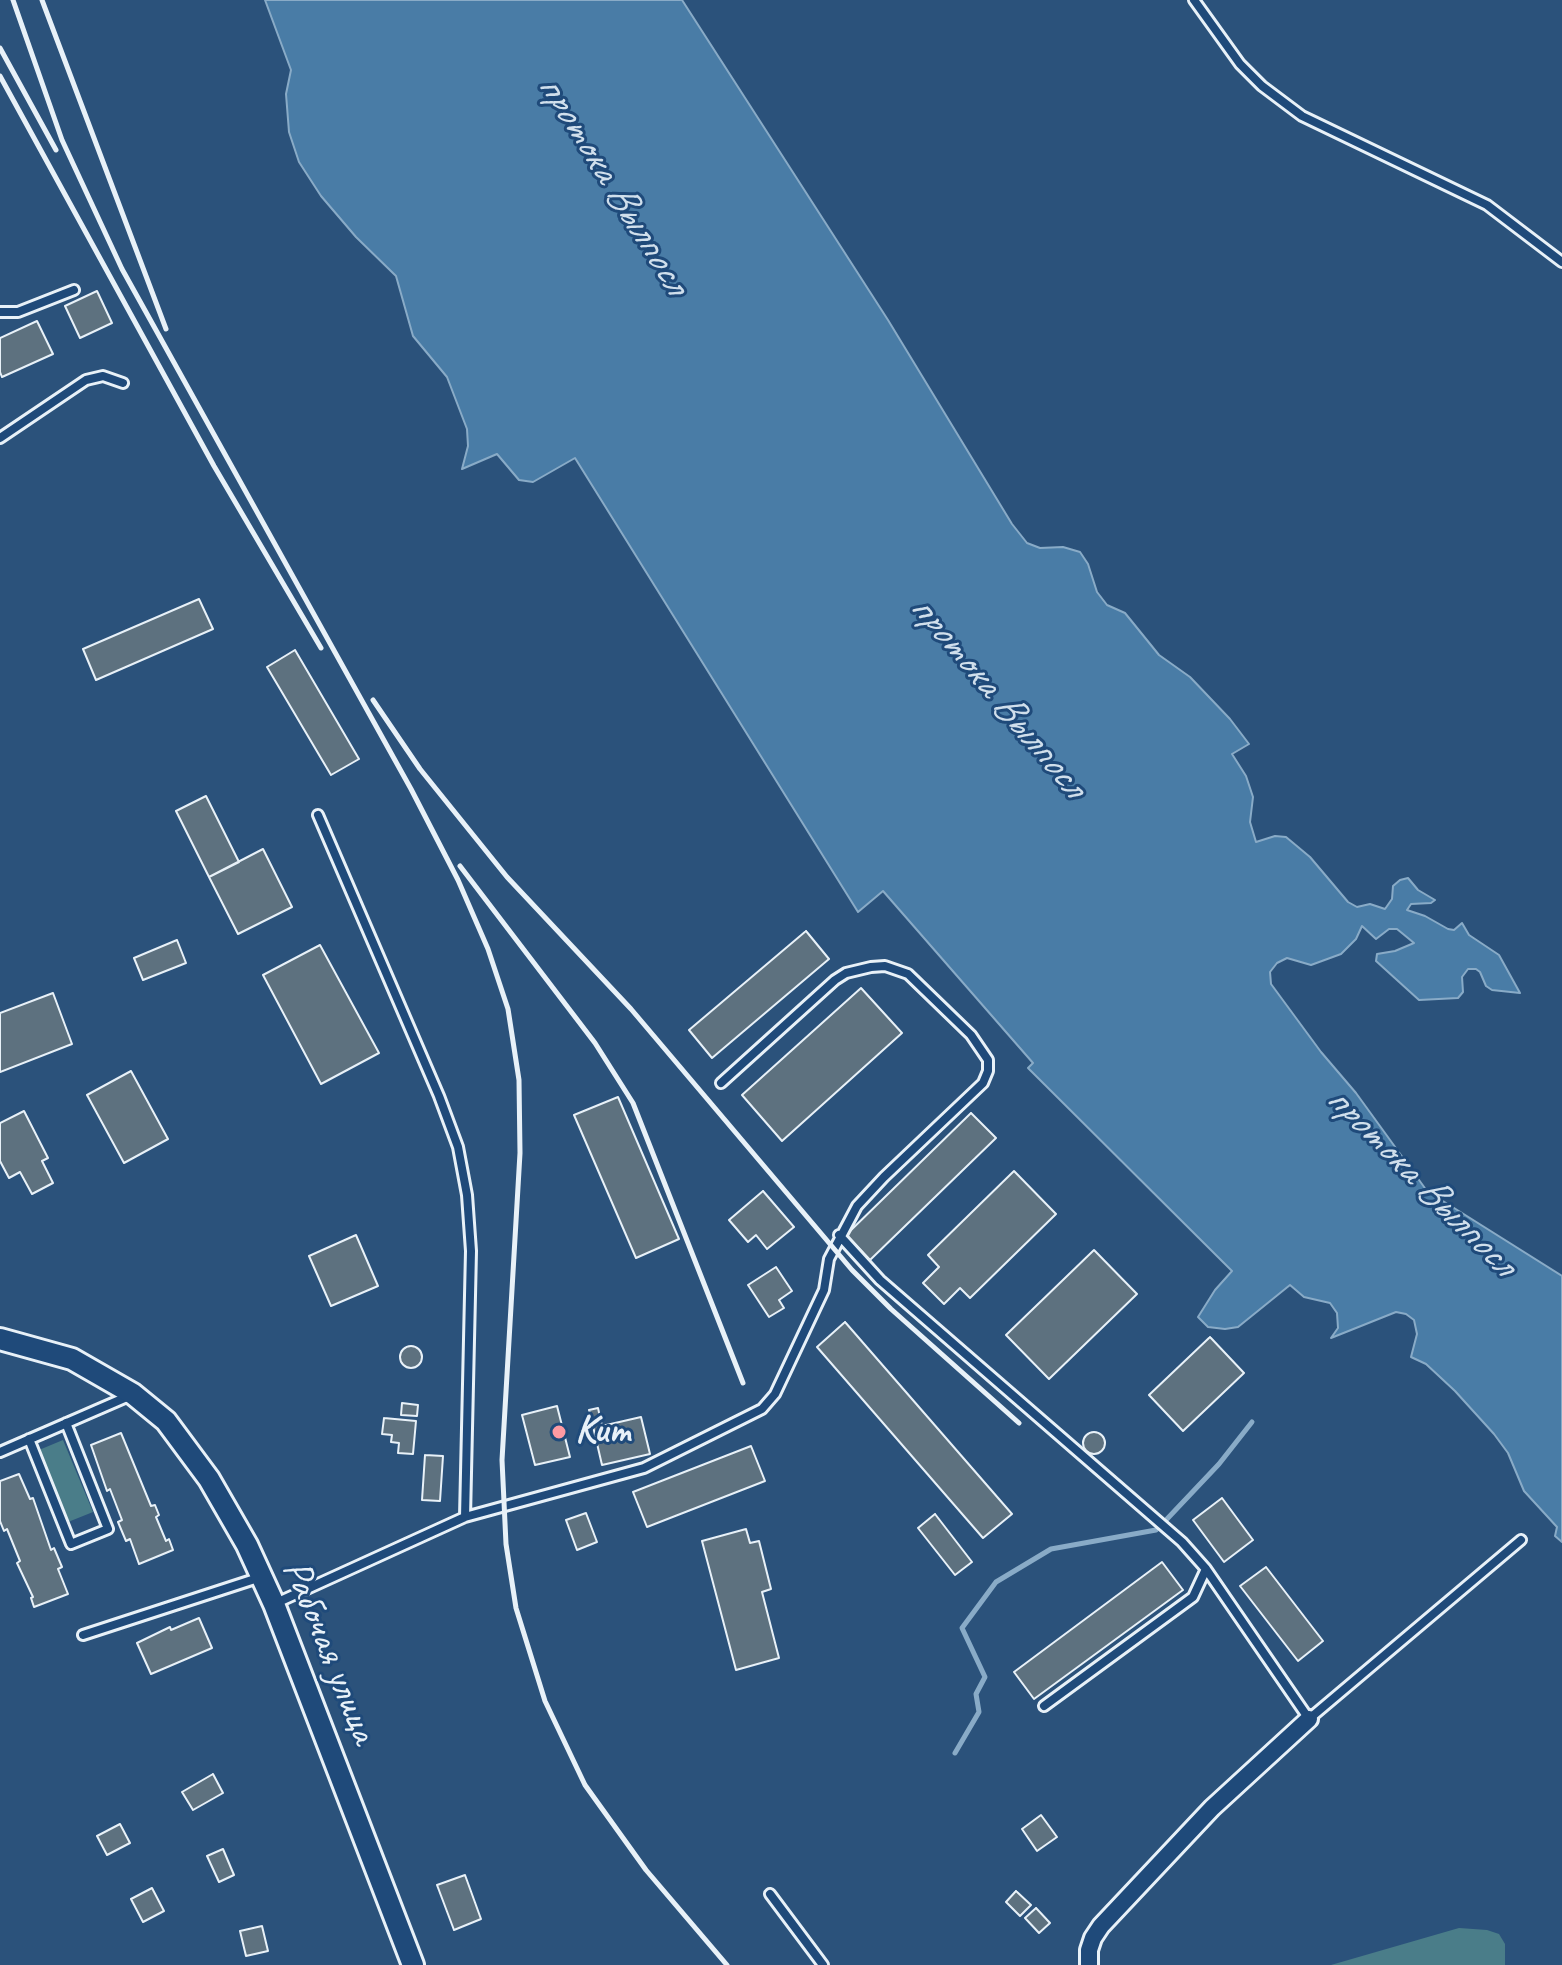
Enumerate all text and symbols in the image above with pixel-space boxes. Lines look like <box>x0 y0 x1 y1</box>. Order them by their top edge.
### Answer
water label: протока Вылпосл <box>524 65 700 303</box>
water label: протока Вылпосл <box>897 584 1097 808</box>
water label: протока Вылпосл <box>1314 1075 1526 1287</box>
place label: Кит <box>575 1408 629 1456</box>
marker: Кит <box>550 1423 568 1441</box>
street label: Рабочая улица <box>271 1554 387 1750</box>

